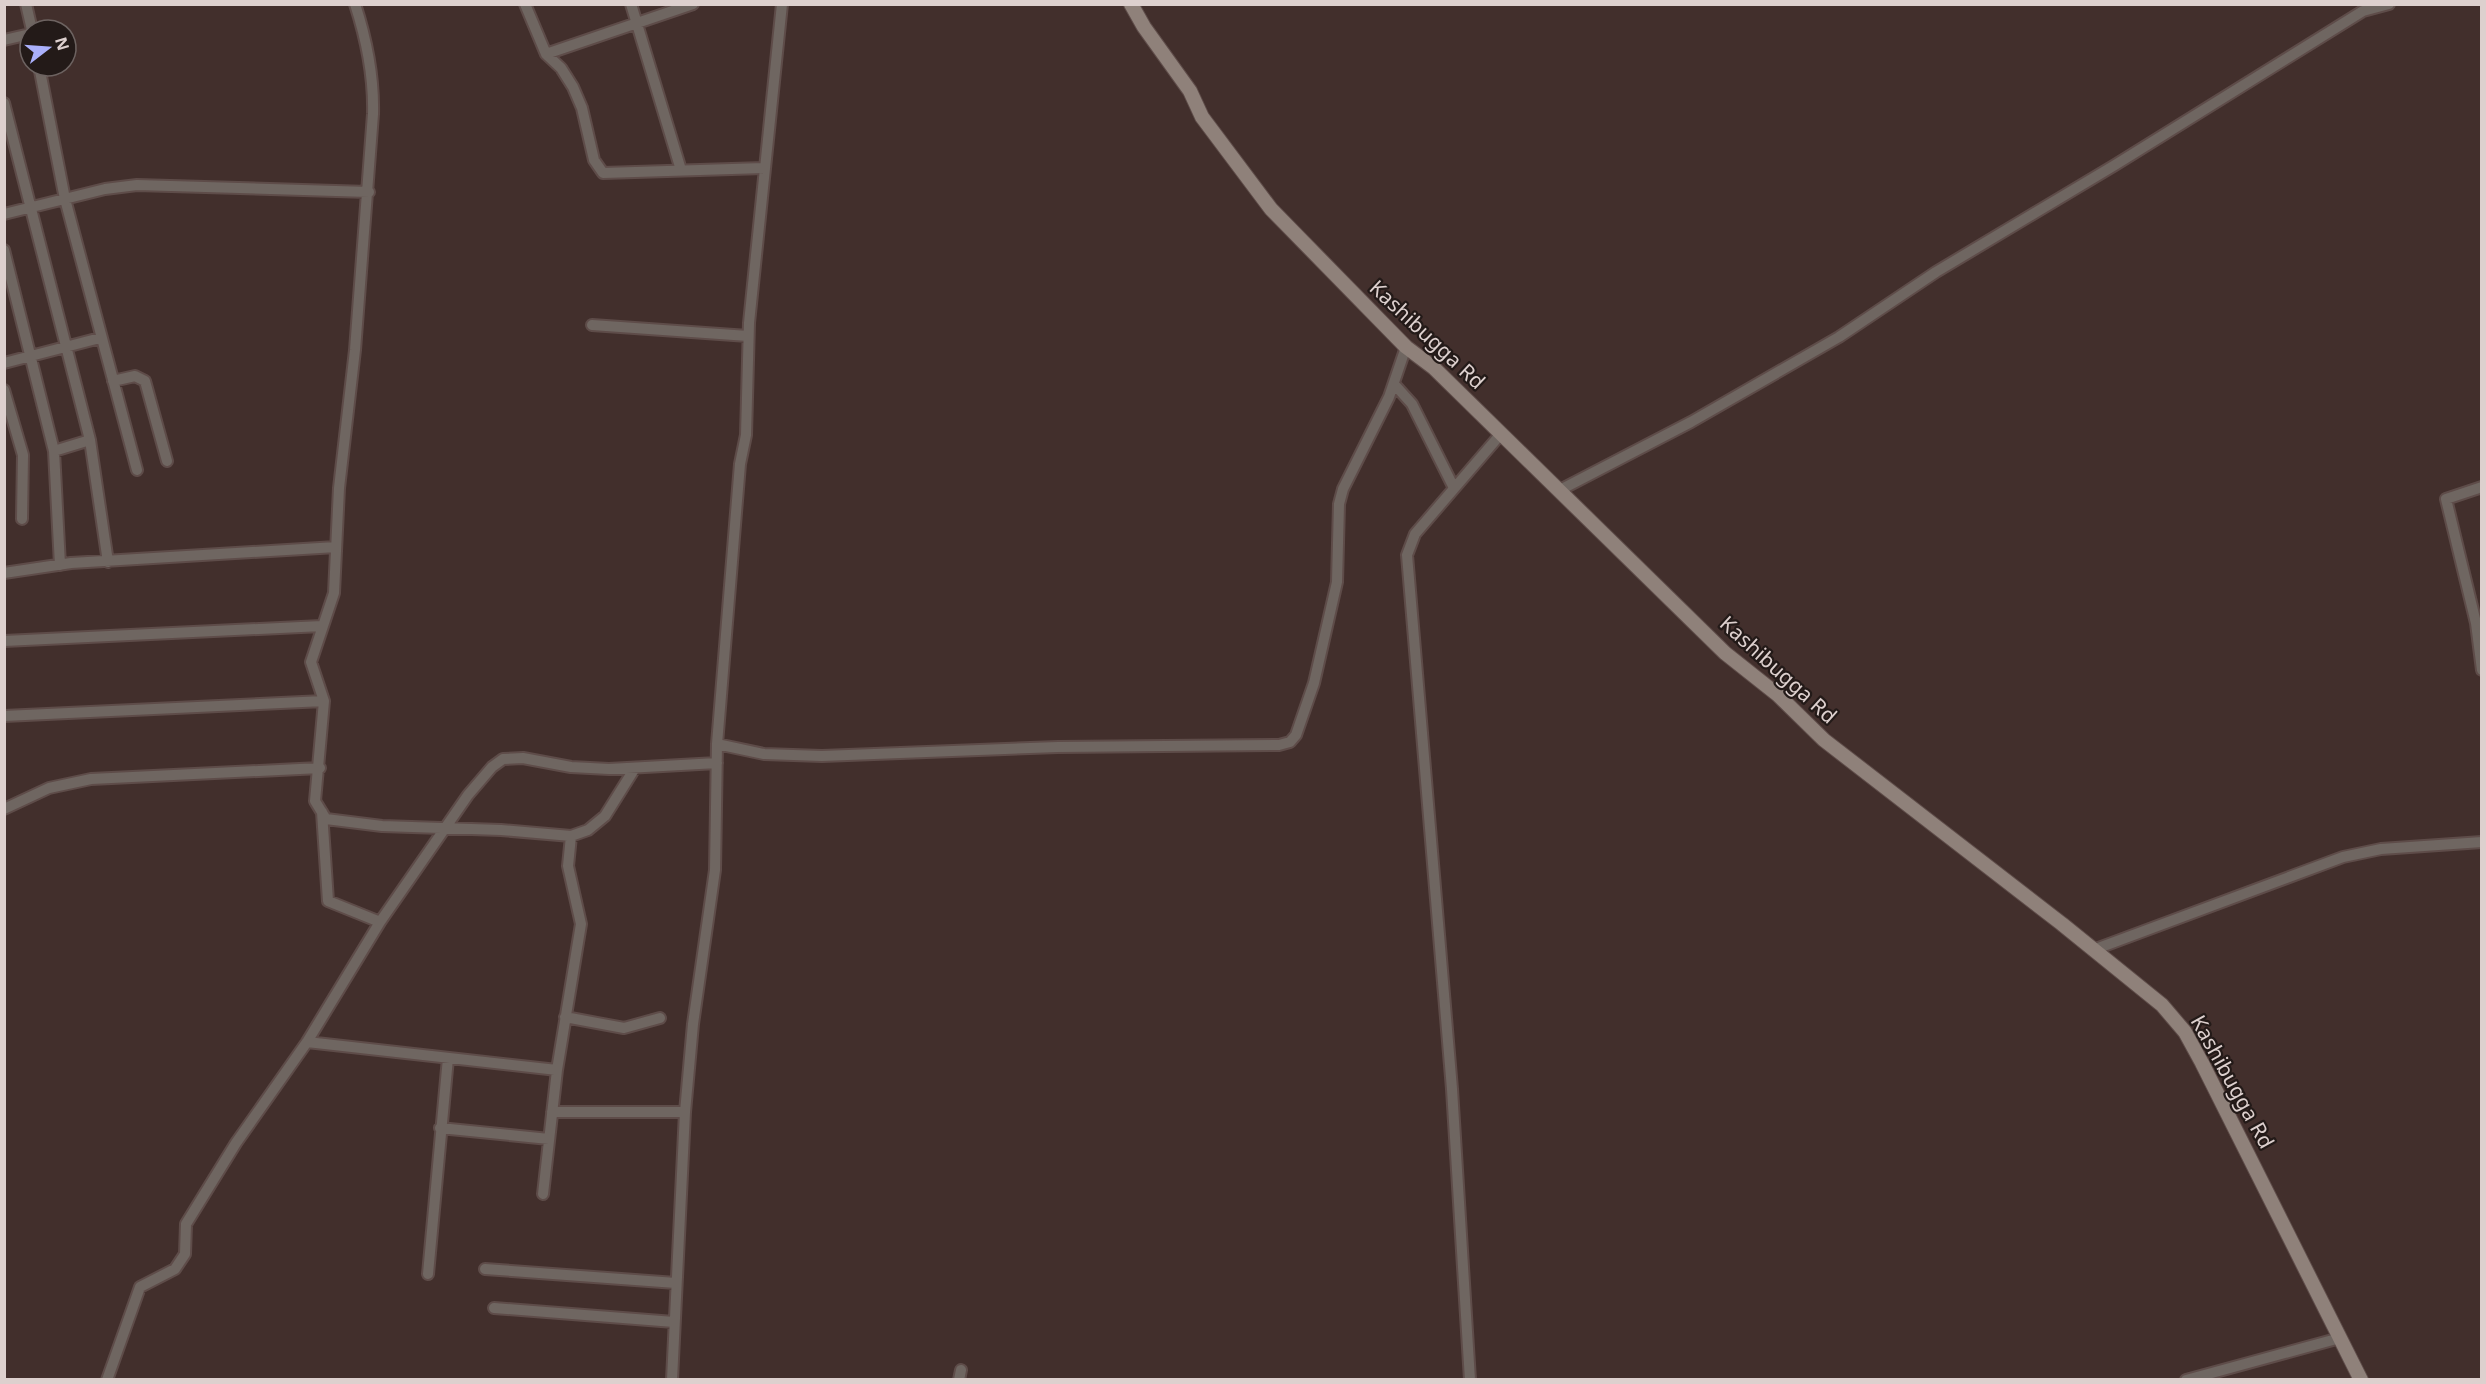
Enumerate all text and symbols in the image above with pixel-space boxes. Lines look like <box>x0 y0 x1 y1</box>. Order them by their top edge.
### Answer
north arrow <box>18 18 78 78</box>
text: N <box>50 34 75 53</box>
street label: Kashibugga Rd <box>1364 273 1491 395</box>
street label: Kashibugga Rd <box>1714 609 1843 729</box>
street label: Kashibugga Rd <box>2185 1010 2281 1153</box>

